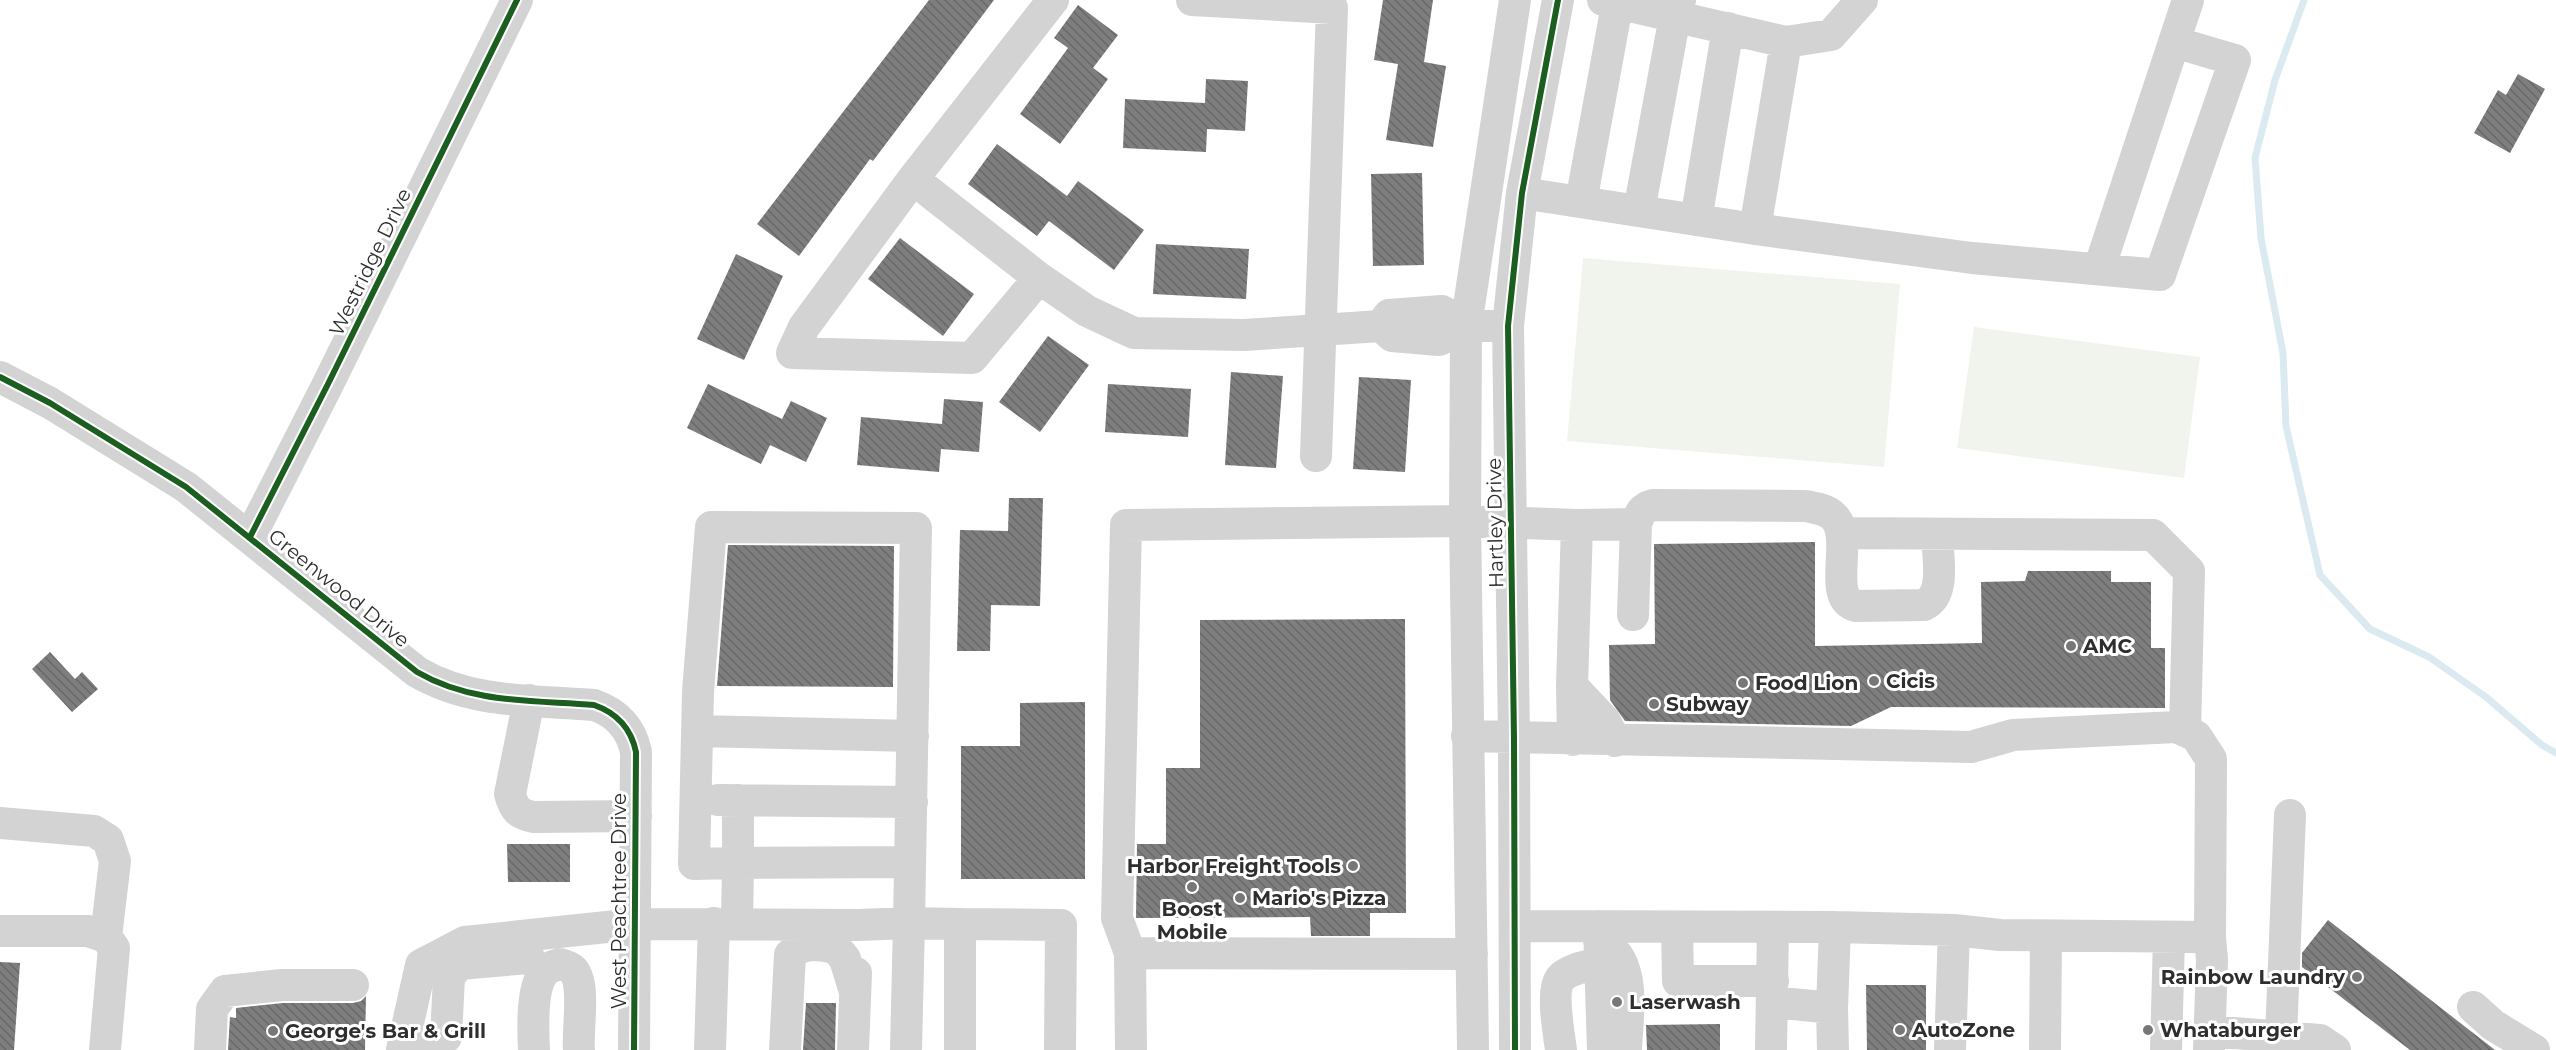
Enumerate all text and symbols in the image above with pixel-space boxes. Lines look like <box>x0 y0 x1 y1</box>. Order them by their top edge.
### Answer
street label: Westridge Drive <box>324 184 416 340</box>
street label: Hartley Drive <box>1482 458 1508 588</box>
street label: Greenwood Drive <box>264 524 414 652</box>
place label: AMC <box>2082 634 2132 658</box>
marker: AMC <box>2064 639 2078 653</box>
place label: Cicis <box>1886 669 1935 693</box>
place label: Food Lion <box>1755 671 1858 695</box>
marker: Cicis <box>1867 674 1881 688</box>
marker: Food Lion <box>1736 676 1750 690</box>
place label: Subway <box>1666 692 1749 716</box>
marker: Subway <box>1647 697 1661 711</box>
street label: West Peachtree Drive <box>607 793 631 1009</box>
place label: Harbor Freight Tools <box>1127 854 1341 878</box>
marker: Harbor Freight Tools <box>1346 859 1360 873</box>
marker: Boost Mobile <box>1185 880 1199 894</box>
place label: Mario's Pizza <box>1252 886 1386 910</box>
marker: Mario's Pizza <box>1233 891 1247 905</box>
place label: Boost Mobile <box>1157 897 1227 944</box>
place label: Rainbow Laundry <box>2161 965 2346 989</box>
marker: Rainbow Laundry <box>2350 970 2364 984</box>
place label: Laserwash <box>1629 990 1741 1014</box>
marker: Laserwash <box>1610 995 1624 1009</box>
place label: AutoZone <box>1911 1018 2015 1042</box>
place label: Whataburger <box>2160 1018 2302 1042</box>
place label: George's Bar & Grill <box>285 1019 486 1043</box>
marker: AutoZone <box>1893 1023 1907 1037</box>
marker: Whataburger <box>2141 1023 2155 1037</box>
marker: George's Bar & Grill <box>266 1024 280 1038</box>

